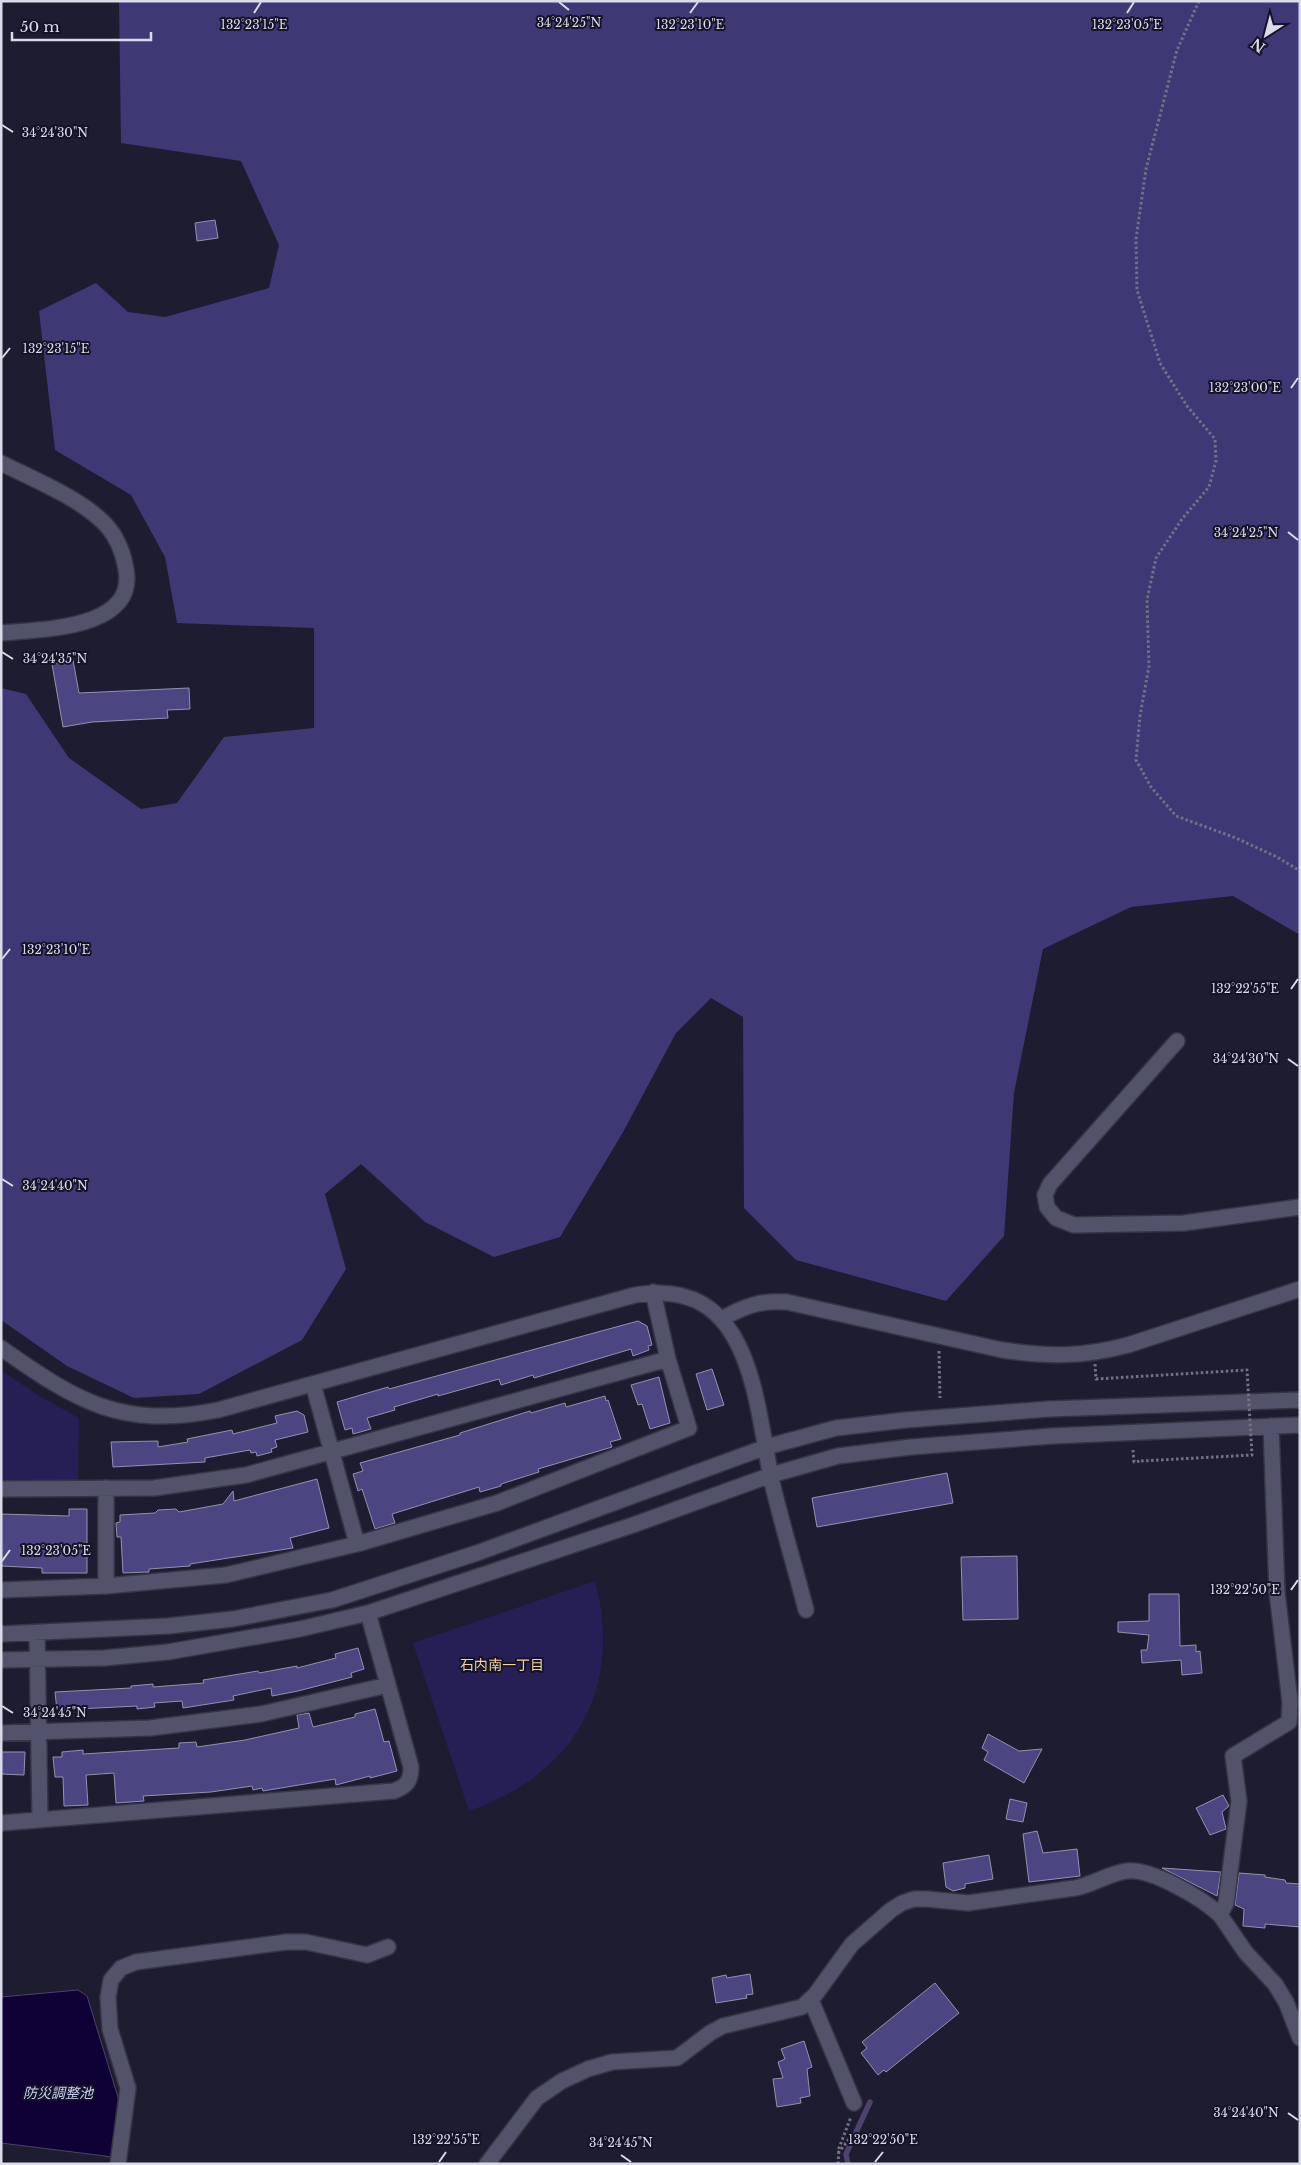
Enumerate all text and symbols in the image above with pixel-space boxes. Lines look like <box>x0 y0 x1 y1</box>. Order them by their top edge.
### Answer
scale bar <box>12 10 151 42</box>
north arrow <box>1241 10 1291 60</box>
text: 34°24'25"N <box>537 15 601 30</box>
text: 50 m <box>20 17 60 36</box>
text: 132°23'15"E <box>221 17 288 32</box>
text: 132°23'10"E <box>656 17 725 32</box>
text: 132°23'05"E <box>1092 17 1162 32</box>
text: N <box>1248 34 1269 57</box>
text: 34°24'30"N <box>22 125 88 140</box>
text: 132°23'15"E <box>23 341 90 356</box>
text: 132°23'00"E <box>1209 380 1281 395</box>
text: 34°24'25"N <box>1214 525 1278 540</box>
text: 34°24'35"N <box>23 651 87 666</box>
text: 132°23'10"E <box>22 942 91 957</box>
text: 132°22'55"E <box>1211 981 1279 996</box>
text: 34°24'30"N <box>1213 1051 1279 1066</box>
text: 34°24'40"N <box>22 1178 88 1193</box>
text: 132°23'05"E <box>21 1543 91 1558</box>
text: 132°22'50"E <box>1210 1582 1280 1597</box>
district label: 石内南一丁目 <box>460 1656 544 1674</box>
text: 34°24'45"N <box>23 1705 87 1720</box>
water label: 防災調整池 <box>23 2084 95 2102</box>
text: 34°24'40"N <box>1213 2105 1279 2120</box>
text: 132°22'55"E <box>412 2132 480 2147</box>
text: 132°22'50"E <box>848 2132 918 2147</box>
text: 34°24'45"N <box>589 2135 653 2150</box>

